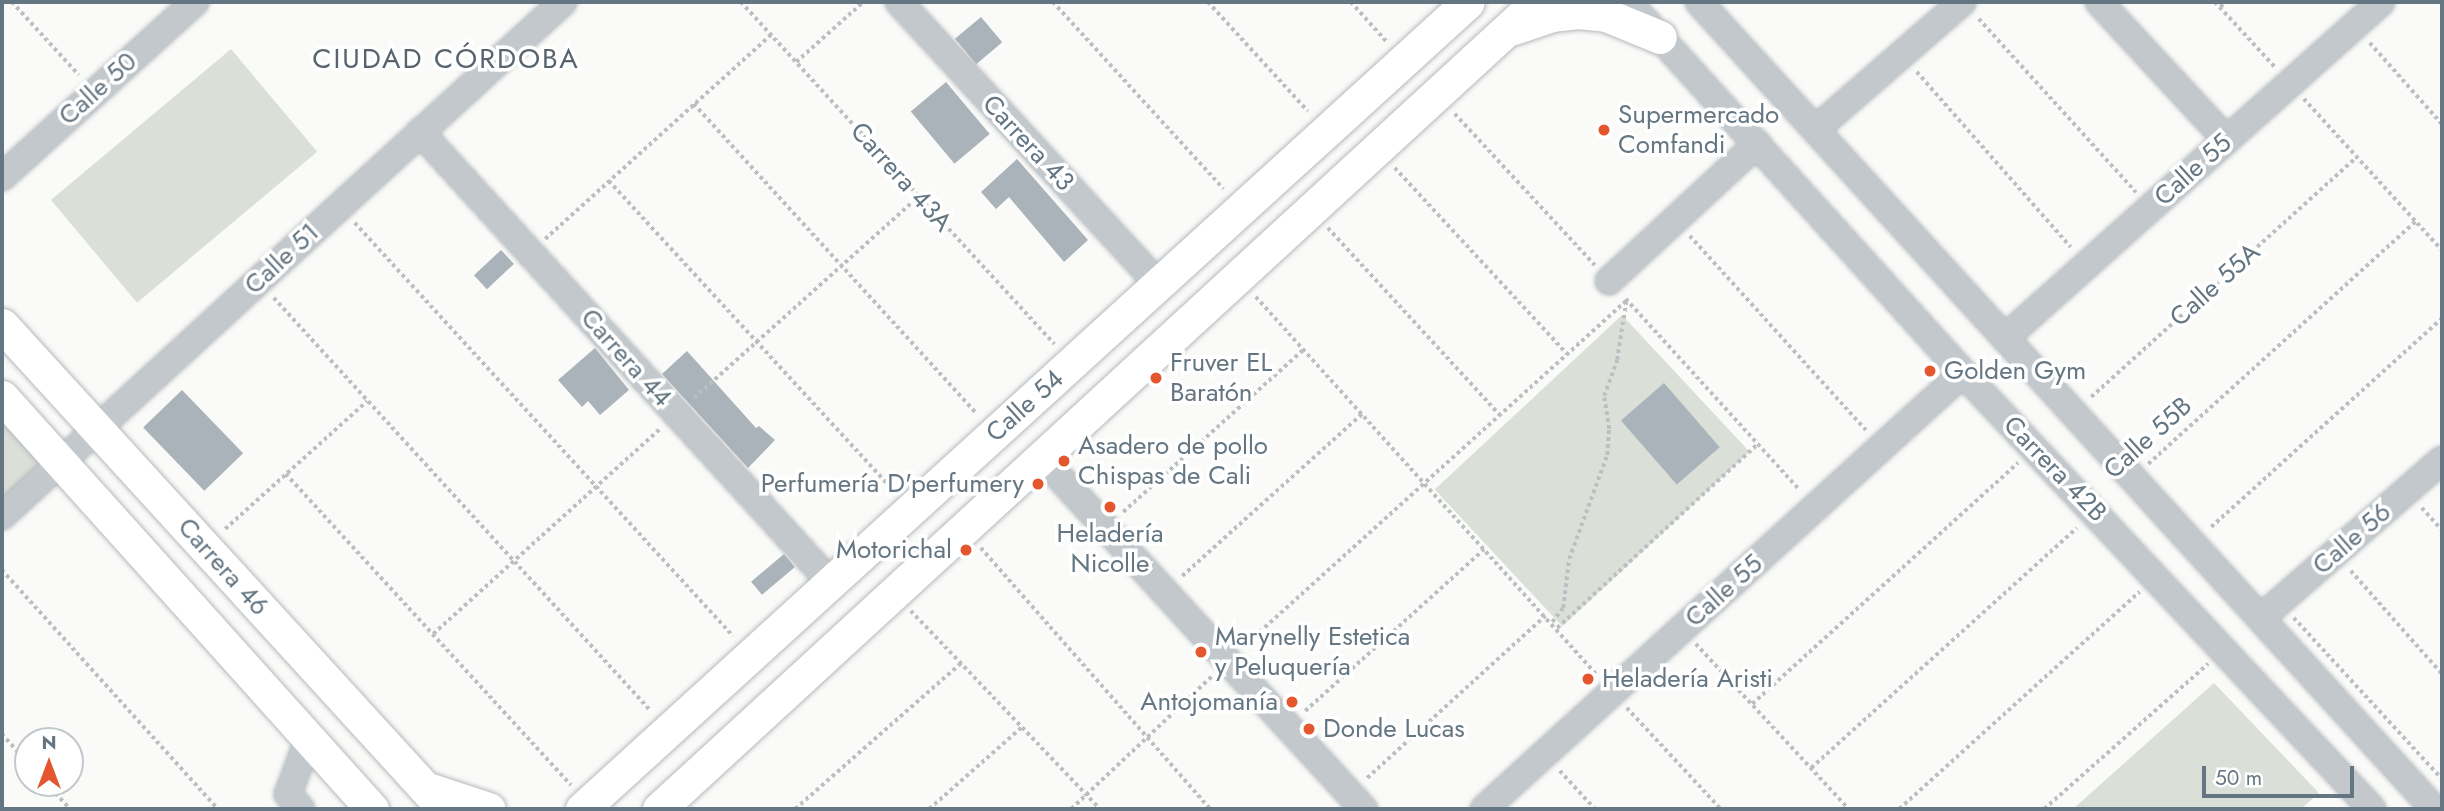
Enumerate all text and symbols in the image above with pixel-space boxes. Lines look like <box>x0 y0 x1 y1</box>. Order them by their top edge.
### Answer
district label: CIUDAD CÓRDOBA <box>314 42 578 76</box>
street label: Calle 50 <box>53 46 143 132</box>
street label: Carrera 43 <box>976 89 1080 197</box>
place label: Supermercado Comfandi <box>1618 99 1779 160</box>
street label: Carrera 43A <box>844 116 958 238</box>
marker: Supermercado Comfandi <box>1596 122 1612 138</box>
street label: Calle 55 <box>2148 127 2238 213</box>
street label: Calle 51 <box>239 217 325 301</box>
street label: Calle 55A <box>2164 237 2266 333</box>
street label: Carrera 44 <box>574 303 678 413</box>
place label: Fruver EL Baratón <box>1170 347 1272 408</box>
place label: Golden Gym <box>1944 355 2086 387</box>
street label: Calle 54 <box>980 363 1070 449</box>
marker: Golden Gym <box>1922 363 1938 379</box>
marker: Fruver EL Baratón <box>1148 370 1164 386</box>
street label: Calle 55B <box>2098 391 2198 485</box>
street label: Carrera 42B <box>1997 410 2113 528</box>
place label: Asadero de pollo Chispas de Cali <box>1078 430 1268 492</box>
marker: Asadero de pollo Chispas de Cali <box>1056 453 1072 469</box>
place label: Perfumería D'perfumery <box>761 468 1024 500</box>
marker: Perfumería D'perfumery <box>1030 476 1046 492</box>
street label: Calle 56 <box>2307 497 2397 581</box>
marker: Heladería Nicolle <box>1102 499 1118 515</box>
street label: Carrera 46 <box>171 512 275 622</box>
place label: Heladería Nicolle <box>1057 518 1163 580</box>
place label: Motorichal <box>836 534 952 566</box>
marker: Motorichal <box>958 542 974 558</box>
street label: Calle 55 <box>1679 548 1769 634</box>
place label: Marynelly Estetica y Peluquería <box>1215 621 1410 682</box>
marker: Marynelly Estetica y Peluquería <box>1193 644 1209 660</box>
place label: Heladería Aristi <box>1602 663 1773 695</box>
marker: Heladería Aristi <box>1580 671 1596 687</box>
place label: Antojomanía <box>1140 686 1278 718</box>
marker: Antojomanía <box>1284 694 1300 710</box>
place label: Donde Lucas <box>1323 713 1465 745</box>
marker: Donde Lucas <box>1301 721 1317 737</box>
north arrow <box>14 727 84 797</box>
text: N <box>41 729 57 756</box>
scale bar <box>2206 752 2358 796</box>
text: 50 m <box>2215 763 2262 793</box>

